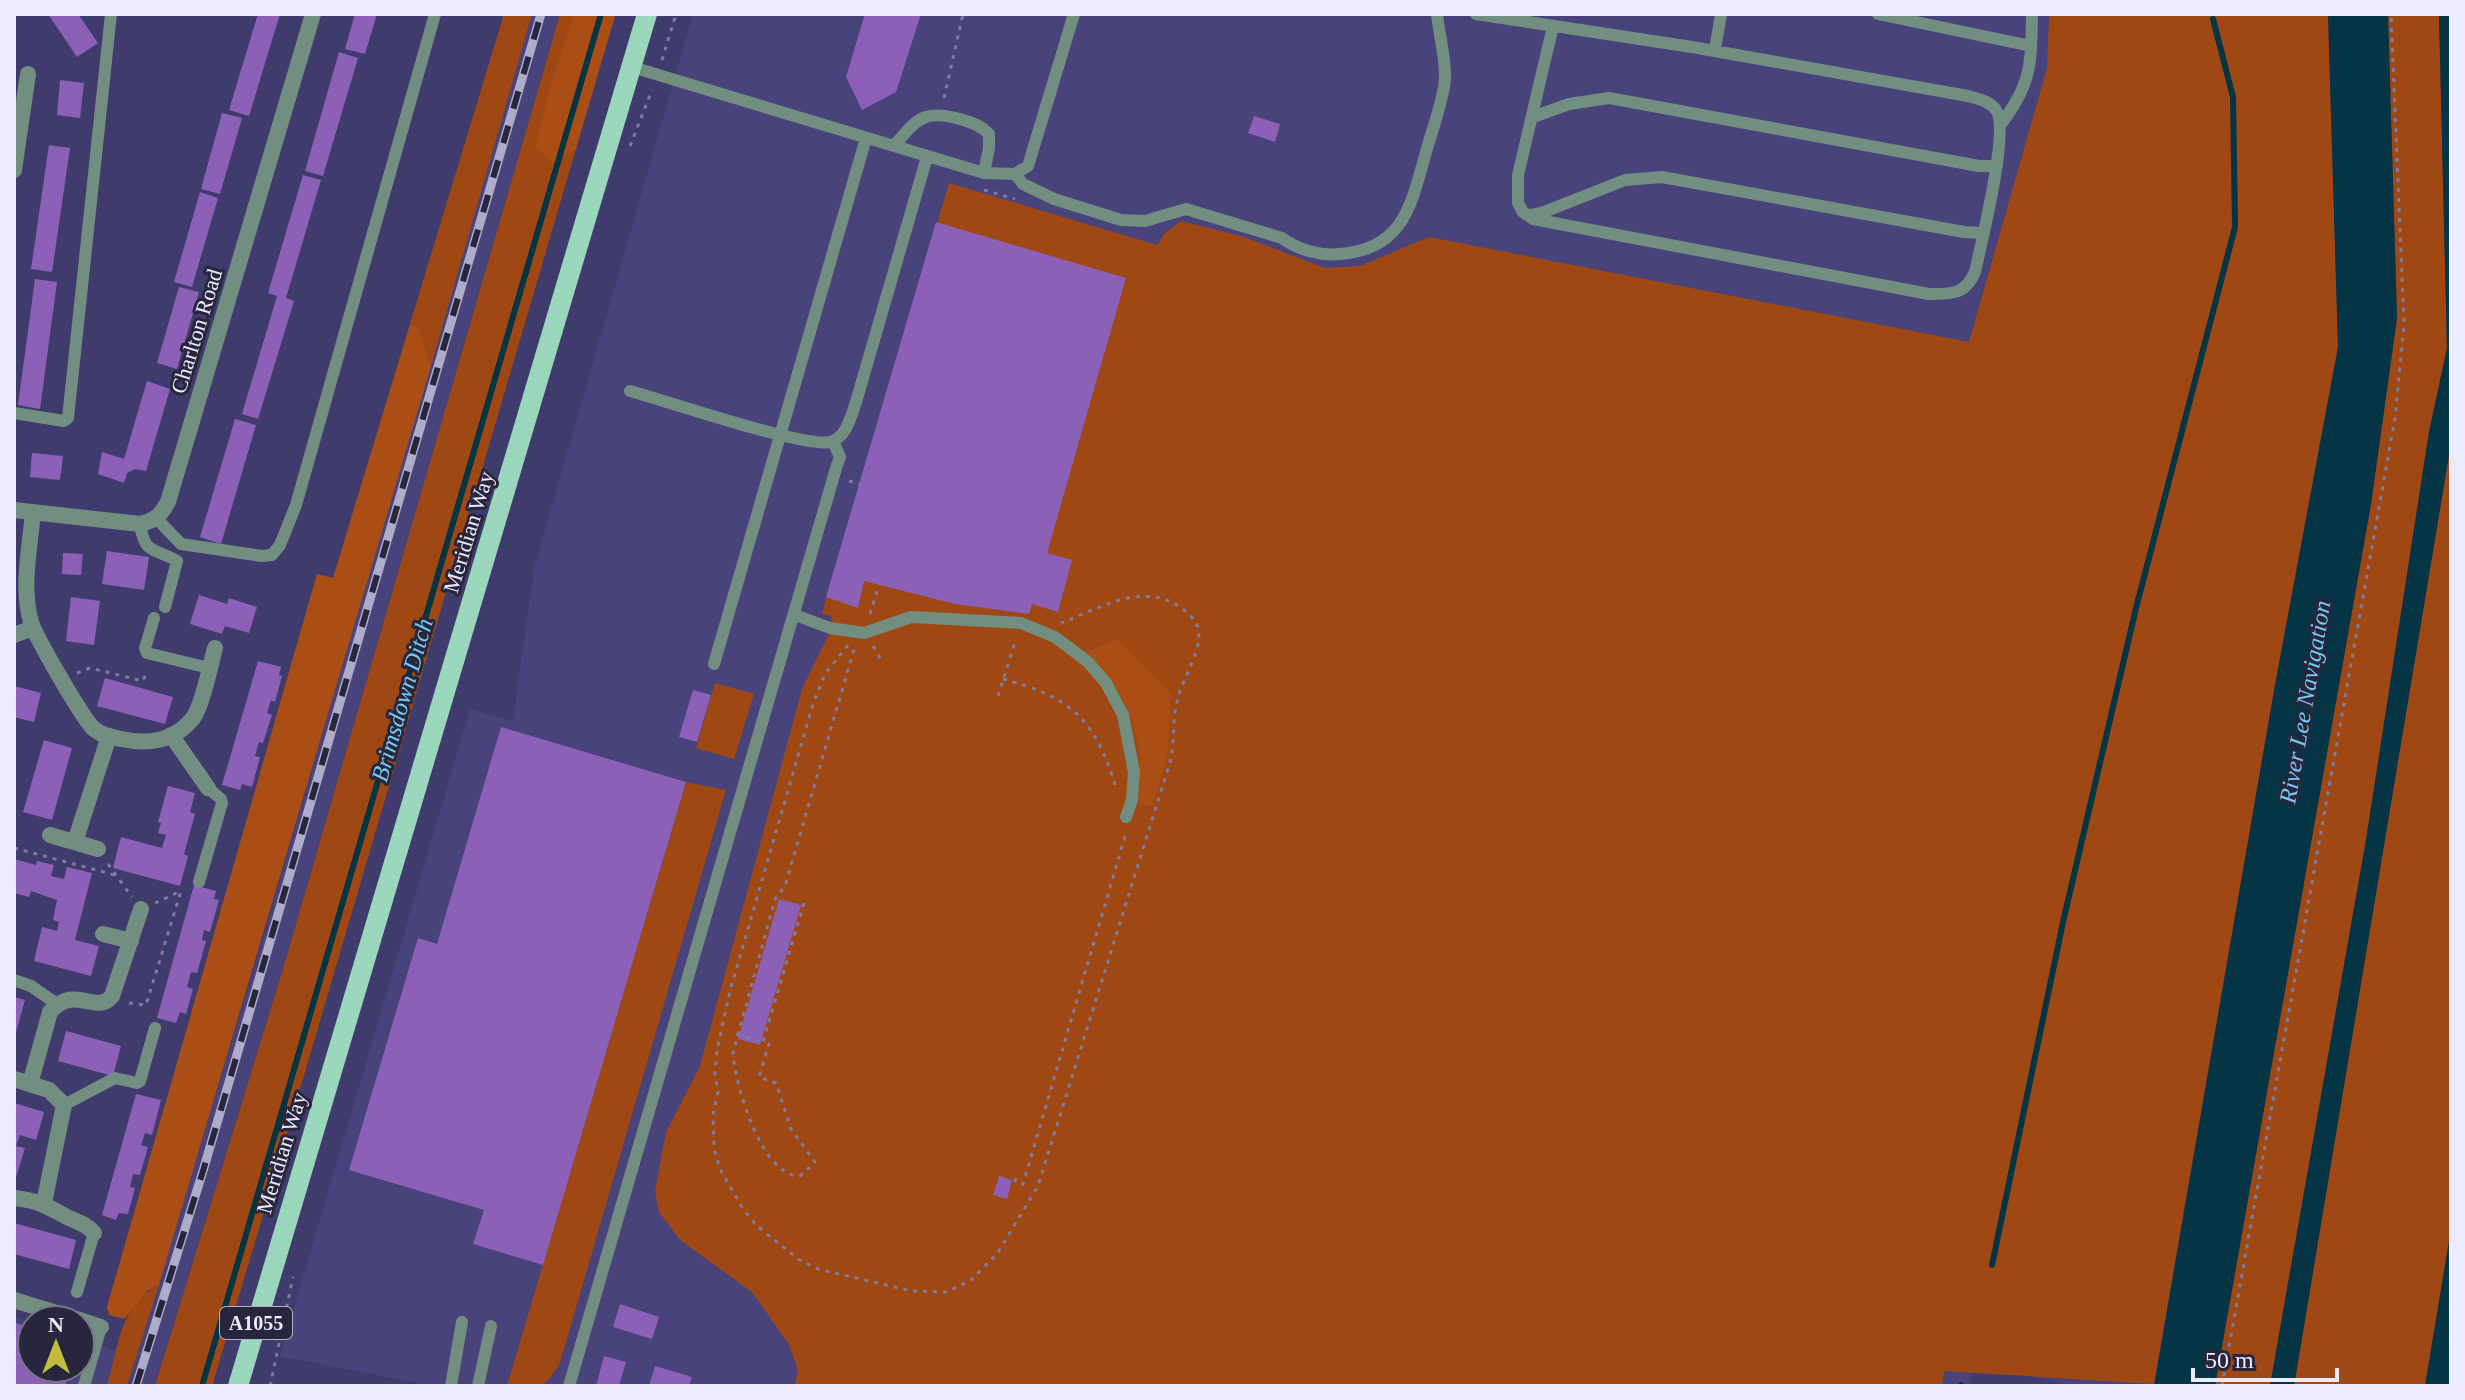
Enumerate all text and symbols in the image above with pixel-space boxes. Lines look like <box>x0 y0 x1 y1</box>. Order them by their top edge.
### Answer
street label: Charlton Road <box>166 266 227 396</box>
street label: Meridian Way <box>438 468 499 596</box>
water label: River Lee Navigation <box>2274 599 2336 806</box>
water label: Brimsdown Ditch <box>366 615 438 785</box>
street label: Meridian Way <box>251 1089 312 1217</box>
north arrow <box>16 1304 96 1384</box>
road number: A1055 <box>220 1307 292 1339</box>
text: N <box>48 1312 64 1337</box>
scale bar <box>2193 1332 2337 1382</box>
text: 50 m <box>2205 1347 2254 1373</box>

